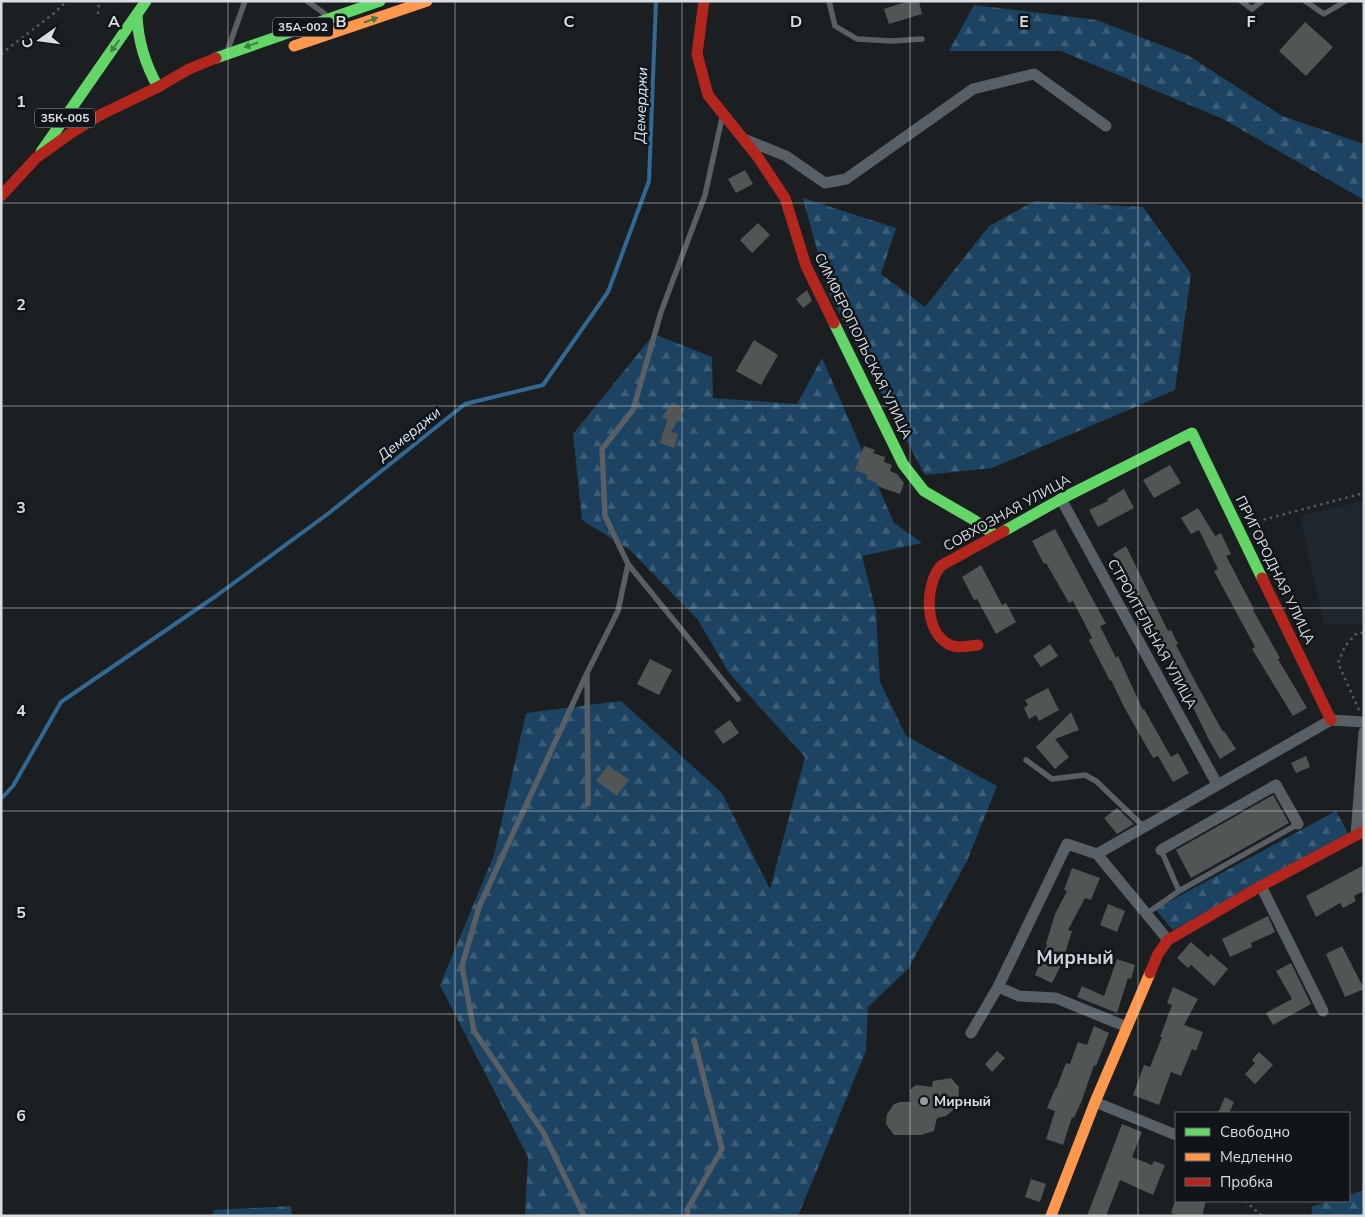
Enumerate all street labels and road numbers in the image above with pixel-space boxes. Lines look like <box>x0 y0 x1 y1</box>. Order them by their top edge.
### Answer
road number: 35А-002 <box>273 18 333 36</box>
road number: 35К-005 <box>35 109 95 128</box>
street label: СИМФЕРОПОЛЬСКАЯ УЛИЦА <box>810 250 916 442</box>
street label: СОВХОЗНАЯ УЛИЦА <box>940 470 1074 556</box>
street label: ПРИГОРОДНАЯ УЛИЦА <box>1231 493 1319 647</box>
street label: СТРОИТЕЛЬНАЯ УЛИЦА <box>1103 556 1201 712</box>

